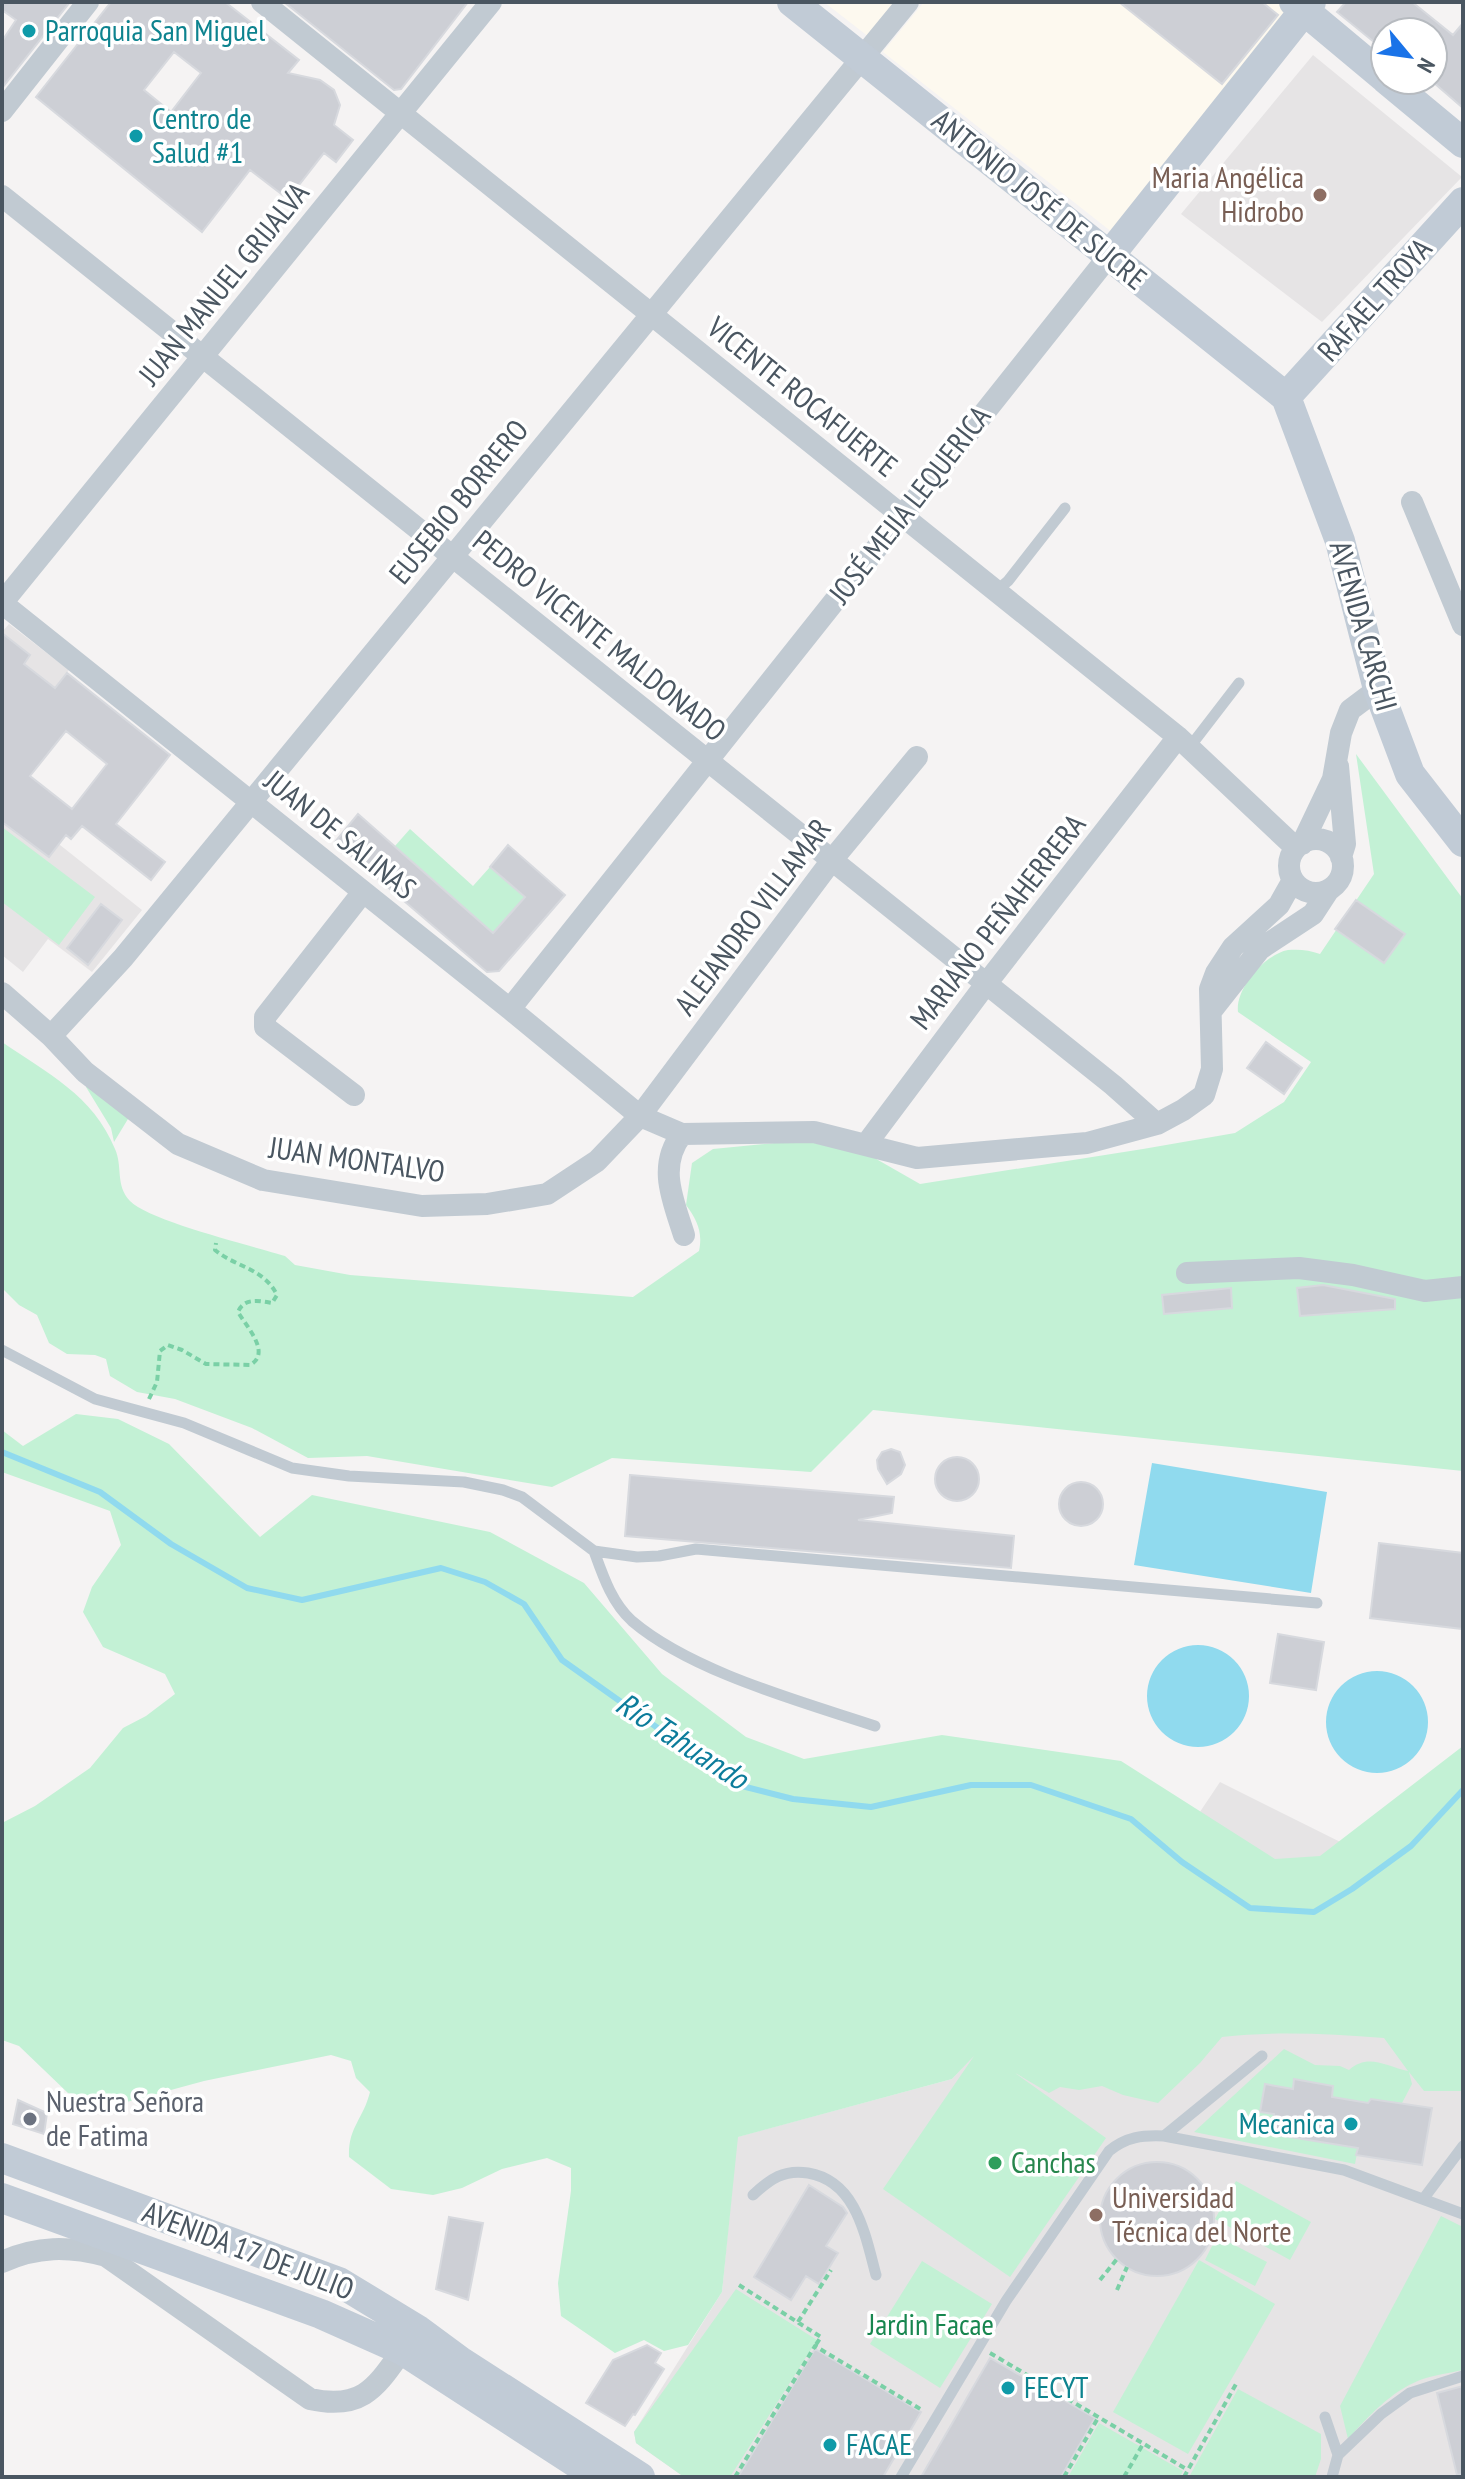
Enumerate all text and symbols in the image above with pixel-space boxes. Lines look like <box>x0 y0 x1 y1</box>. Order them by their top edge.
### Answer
place label: Parroquia San Miguel <box>45 10 265 49</box>
north arrow <box>1369 16 1449 96</box>
marker: Parroquia San Miguel <box>20 22 38 40</box>
text: N <box>1411 54 1442 78</box>
place label: Centro de Salud #1 <box>152 98 252 171</box>
street label: ANTONIO JOSÉ DE SUCRE <box>925 100 1155 297</box>
marker: Centro de Salud #1 <box>127 127 145 145</box>
place label: Maria Angélica Hidrobo <box>1152 157 1304 230</box>
street label: JUAN MANUEL GRIJALVA <box>128 173 317 393</box>
marker: Maria Angélica Hidrobo <box>1311 186 1329 204</box>
street label: RAFAEL TROYA <box>1308 229 1440 369</box>
street label: VICENTE ROCAFUERTE <box>699 307 906 485</box>
street label: JOSÉ MEJIA LEQUERICA <box>819 397 999 612</box>
street label: EUSEBIO BORRERO <box>380 411 536 591</box>
street label: PEDRO VICENTE MALDONADO <box>465 521 734 749</box>
street label: AVENIDA CARCHI <box>1322 536 1407 715</box>
street label: JUAN DE SALINAS <box>256 760 425 907</box>
street label: MARIANO PEÑAHERRERA <box>900 805 1094 1037</box>
street label: ALEJANDRO VILLAMAR <box>665 810 838 1022</box>
street label: JUAN MONTALVO <box>266 1127 447 1190</box>
water label: Río Tahuando <box>609 1682 758 1800</box>
place label: Nuestra Señora de Fatima <box>46 2081 204 2154</box>
place label: Mecanica <box>1239 2103 1335 2142</box>
marker: Nuestra Señora de Fatima <box>21 2110 39 2128</box>
marker: Mecanica <box>1342 2115 1360 2133</box>
place label: Canchas <box>1011 2142 1096 2181</box>
marker: Canchas <box>986 2154 1004 2172</box>
place label: Universidad Técnica del Norte <box>1112 2177 1292 2250</box>
street label: AVENIDA 17 DE JULIO <box>137 2191 360 2308</box>
marker: Universidad Técnica del Norte <box>1087 2206 1105 2224</box>
park label: Jardin Facae <box>867 2304 994 2343</box>
place label: FECYT <box>1024 2367 1089 2406</box>
marker: FECYT <box>999 2379 1017 2397</box>
place label: FACAE <box>846 2424 912 2463</box>
marker: FACAE <box>821 2436 839 2454</box>

